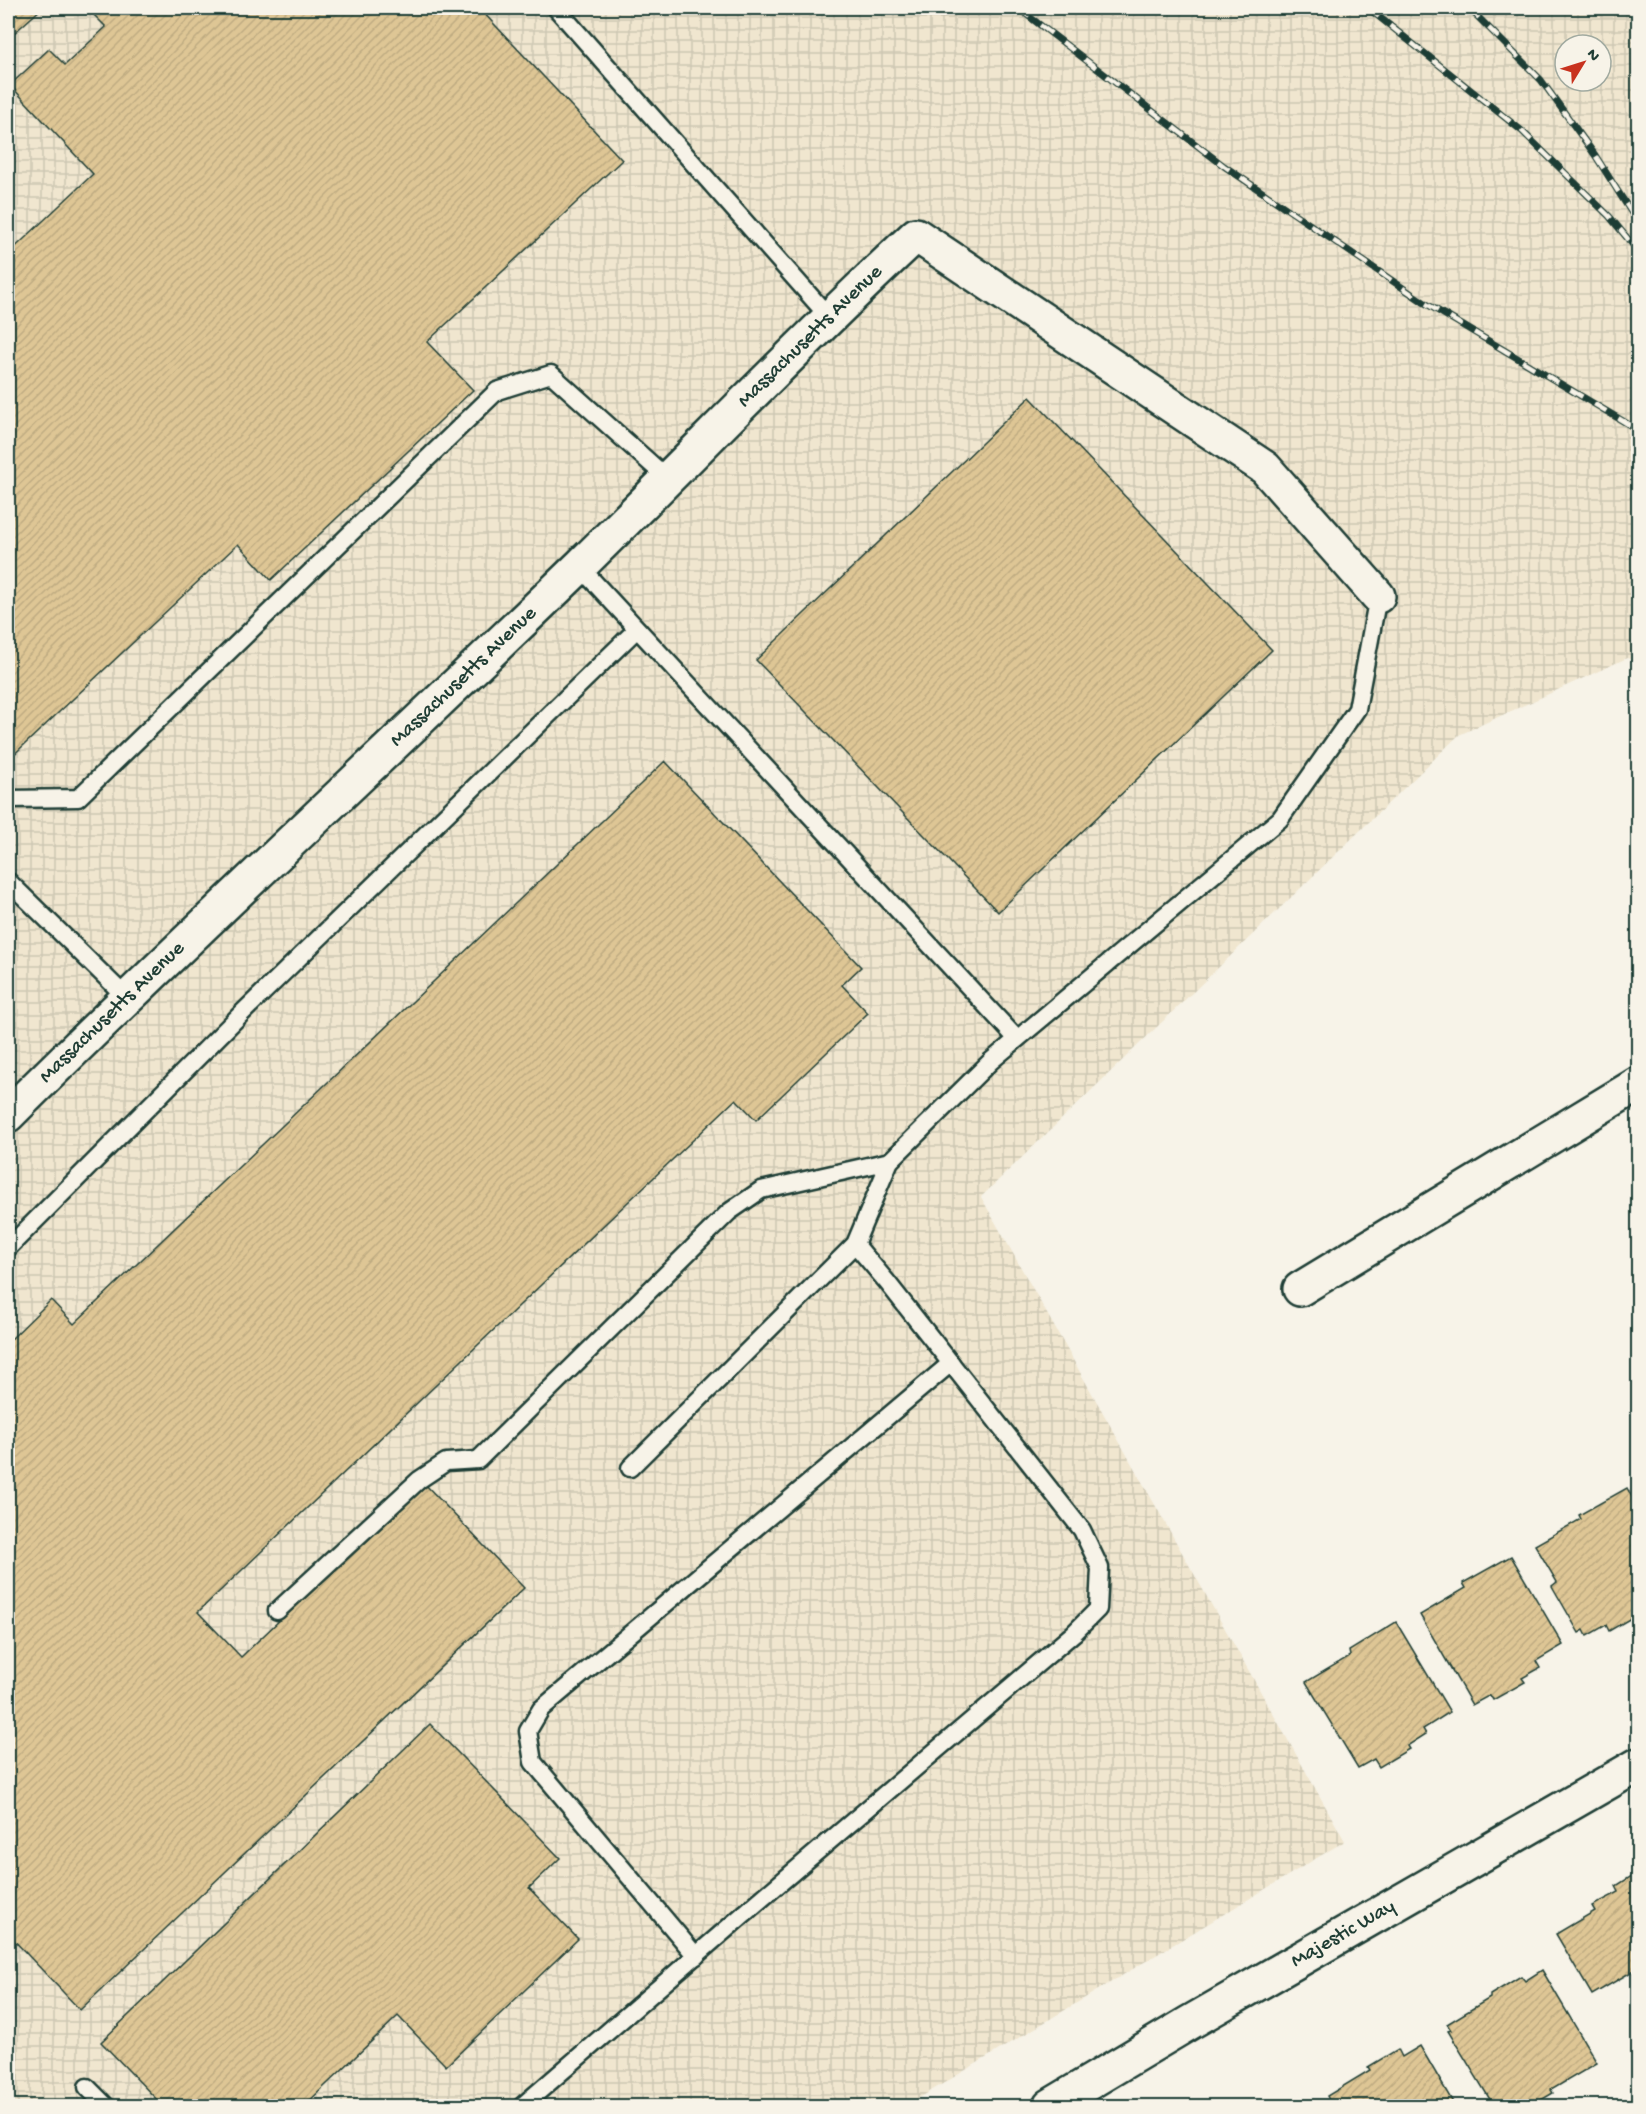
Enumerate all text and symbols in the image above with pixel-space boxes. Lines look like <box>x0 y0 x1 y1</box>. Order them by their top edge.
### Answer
north arrow <box>1553 33 1613 93</box>
text: N <box>1581 46 1603 66</box>
street label: Massachusetts Avenue <box>733 259 889 413</box>
street label: Massachusetts Avenue <box>385 601 543 753</box>
street label: Massachusetts Avenue <box>34 936 191 1089</box>
street label: Majestic Way <box>1287 1895 1400 1974</box>

